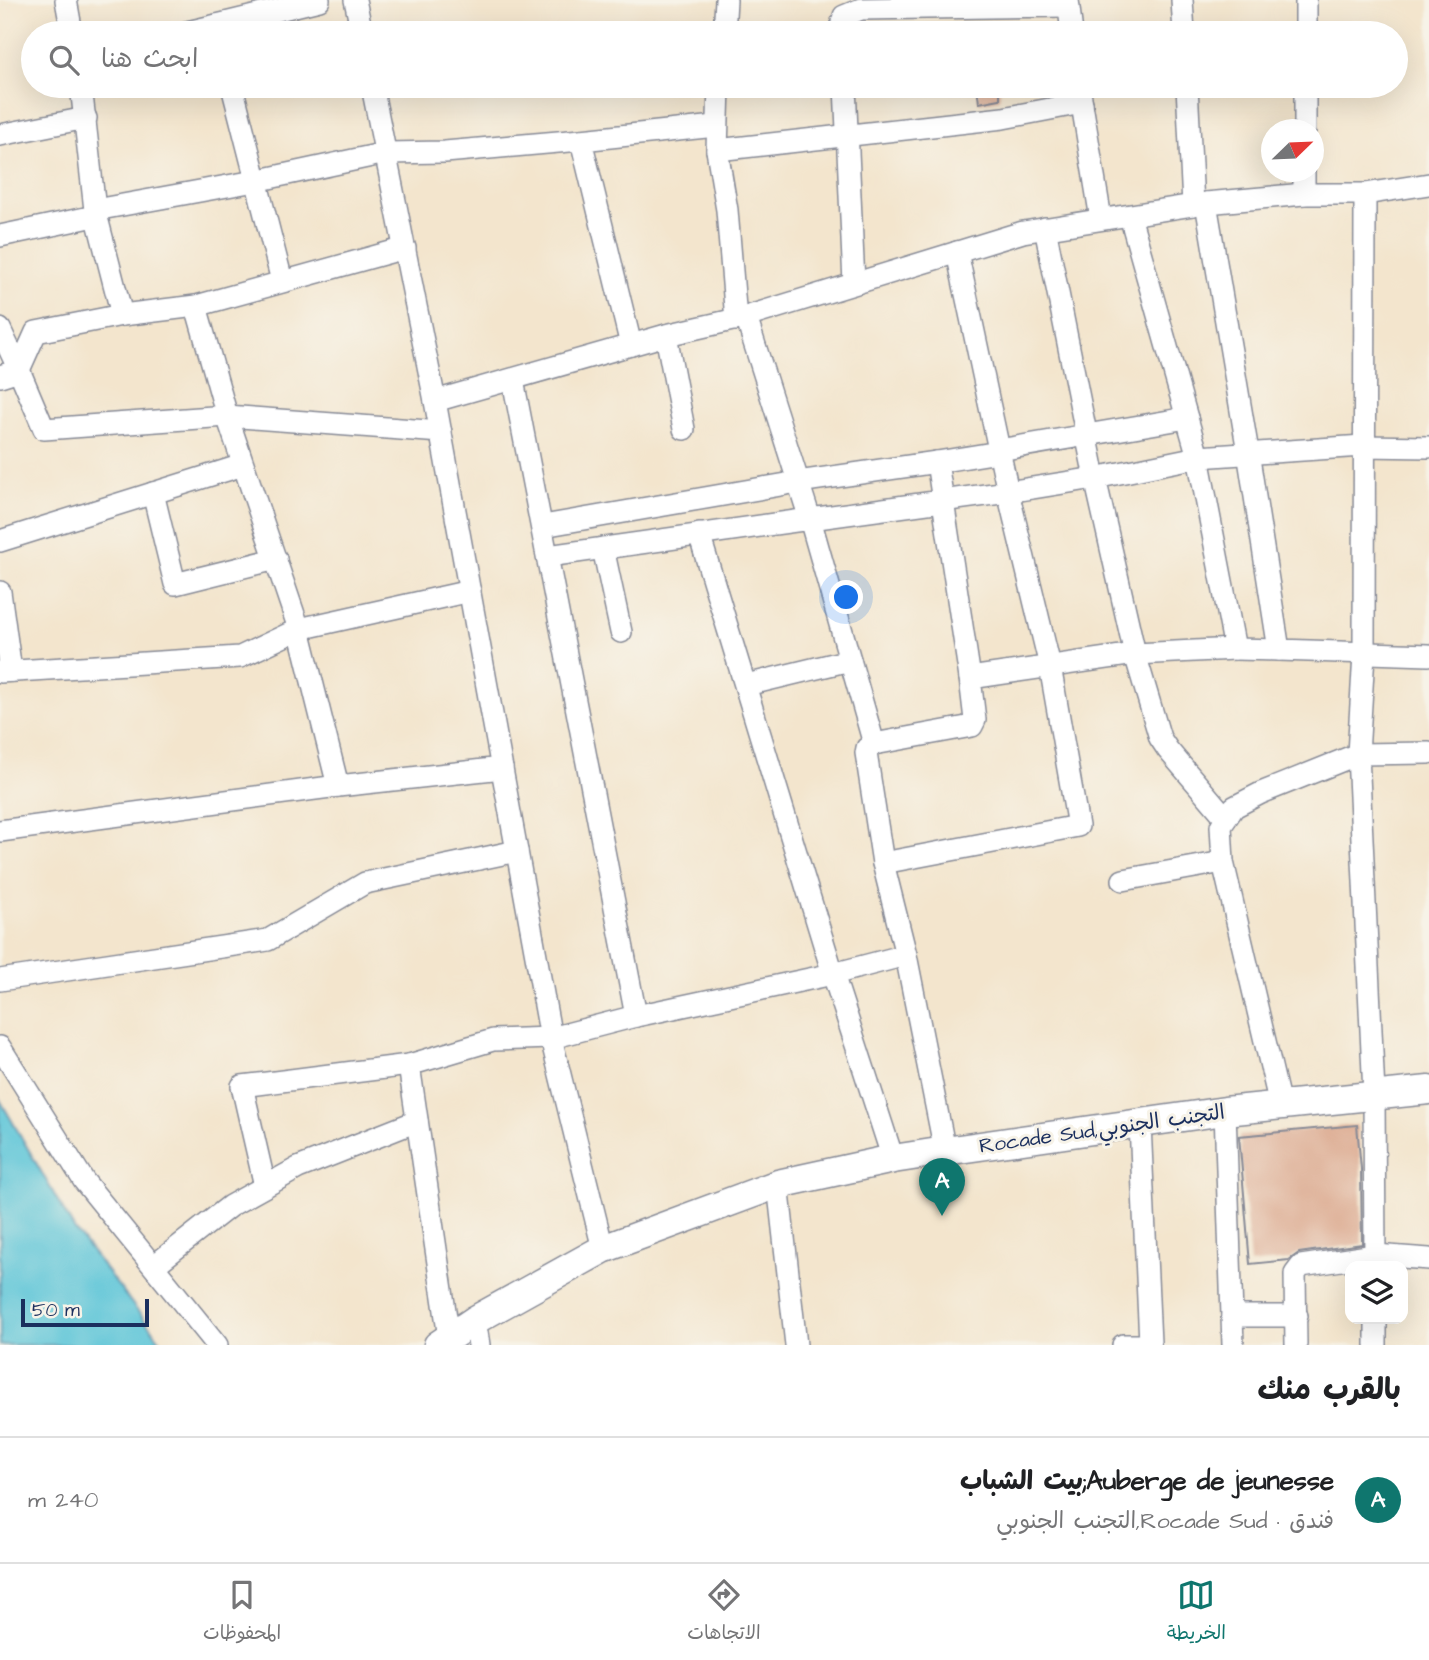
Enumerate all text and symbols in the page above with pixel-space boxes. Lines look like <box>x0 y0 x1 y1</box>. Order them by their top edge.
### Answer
search box <box>21 21 1408 98</box>
icon: search <box>45 41 83 79</box>
text: ابحث هنا <box>101 41 198 77</box>
north arrow <box>1261 119 1324 182</box>
your location <box>829 580 863 614</box>
street label: Rocade Sud,التجنب الجنوبي <box>977 1097 1227 1165</box>
pin: A <box>919 1158 965 1216</box>
map controls <box>1345 1261 1408 1324</box>
button: layers <box>1345 1261 1408 1324</box>
scale bar <box>21 1296 149 1328</box>
text: 50 m <box>32 1297 80 1324</box>
text: بالقرب منك <box>1257 1369 1401 1411</box>
text: Auberge de jeunesse;بيت الشباب <box>960 1463 1334 1499</box>
text: 240 m <box>28 1484 98 1516</box>
text: A <box>1371 1484 1385 1516</box>
text: فندق · Rocade Sud,التجنب الجنوبي <box>996 1505 1334 1537</box>
tab: المحفوظات <box>203 1576 281 1649</box>
tab: الاتجاهات <box>687 1576 761 1649</box>
tab: الخريطة <box>1167 1576 1226 1649</box>

